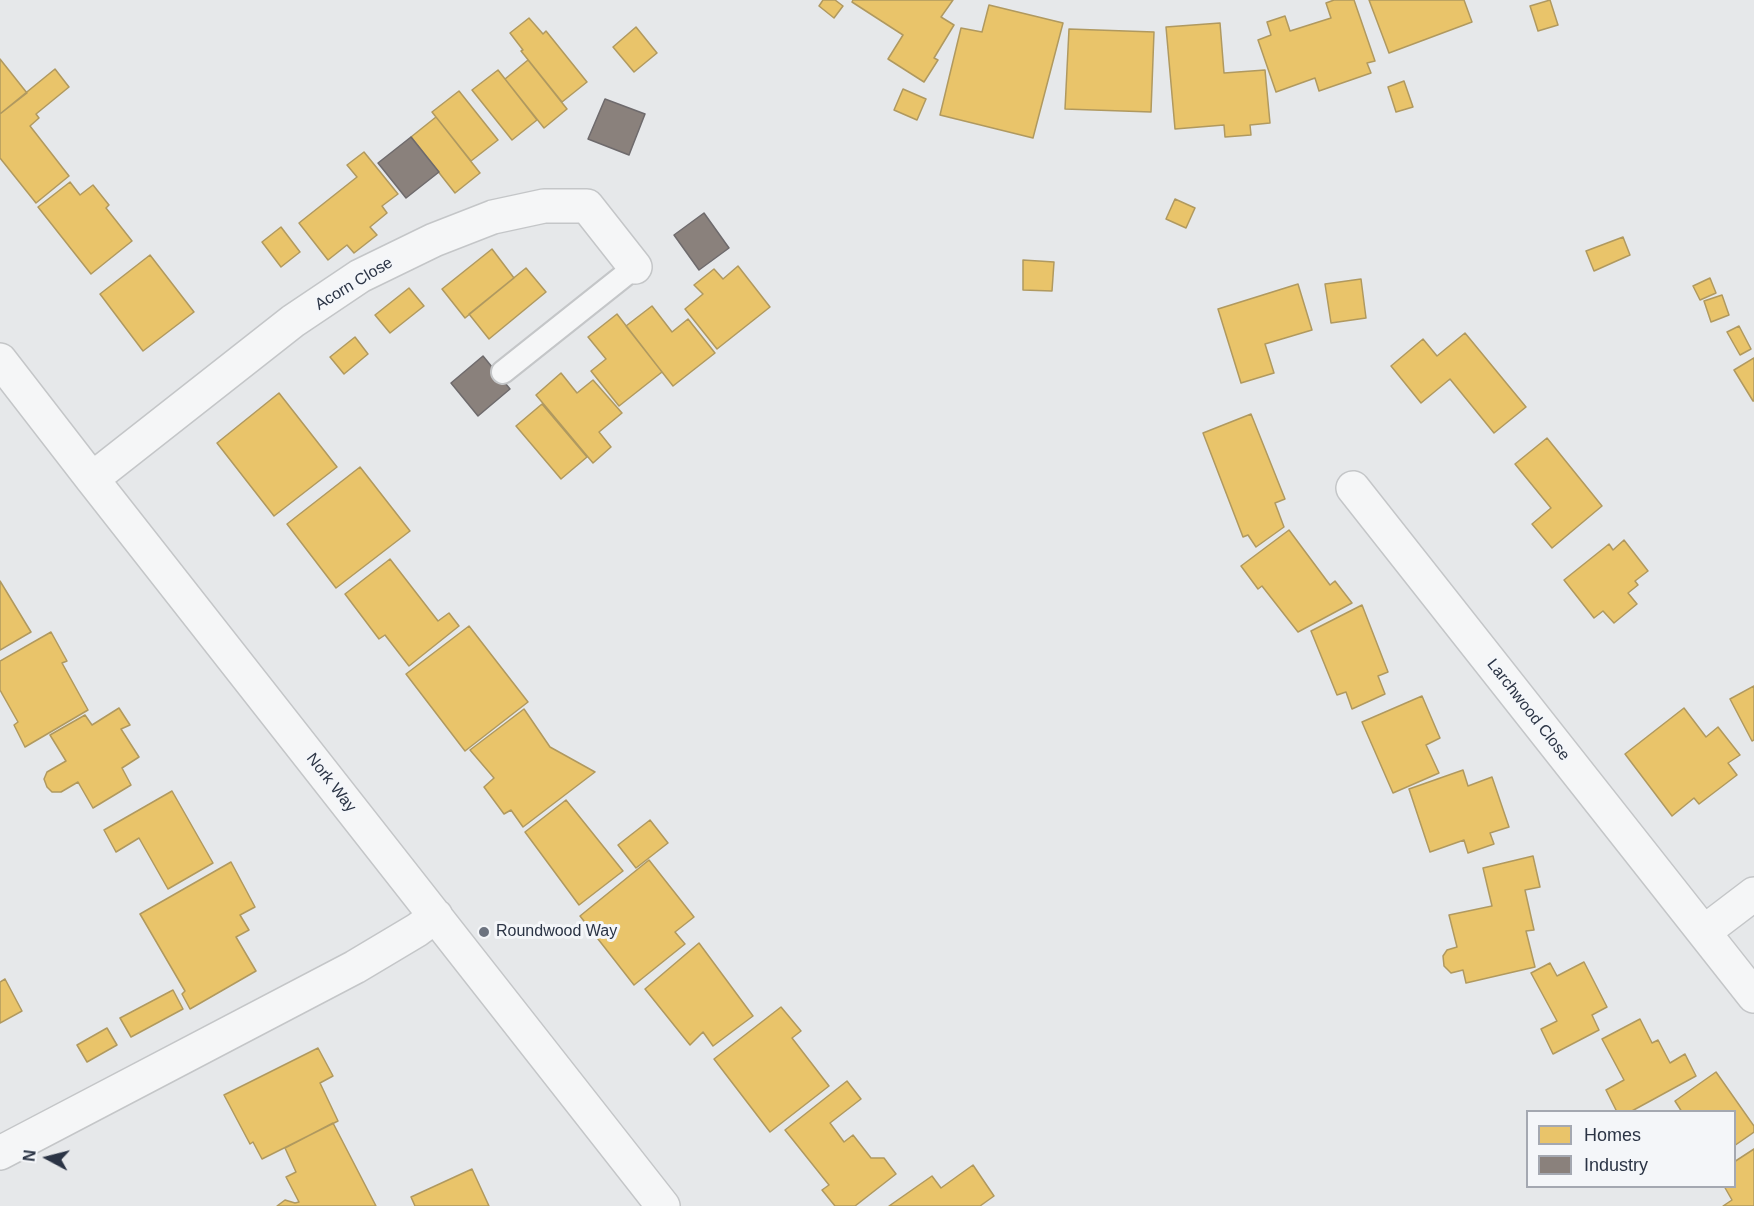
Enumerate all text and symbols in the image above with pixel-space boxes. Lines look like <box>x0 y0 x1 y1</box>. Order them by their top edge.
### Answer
street label: Acorn Close <box>312 253 396 315</box>
street label: Larchwood Close <box>1482 655 1574 765</box>
street label: Nork Way <box>302 750 360 816</box>
place label: Roundwood Way <box>496 922 617 942</box>
marker: Roundwood Way <box>477 925 491 939</box>
legend <box>1526 1110 1736 1188</box>
text: Homes <box>1584 1125 1641 1145</box>
north arrow <box>18 1128 78 1188</box>
text: N <box>20 1149 39 1163</box>
text: Industry <box>1584 1155 1648 1175</box>

